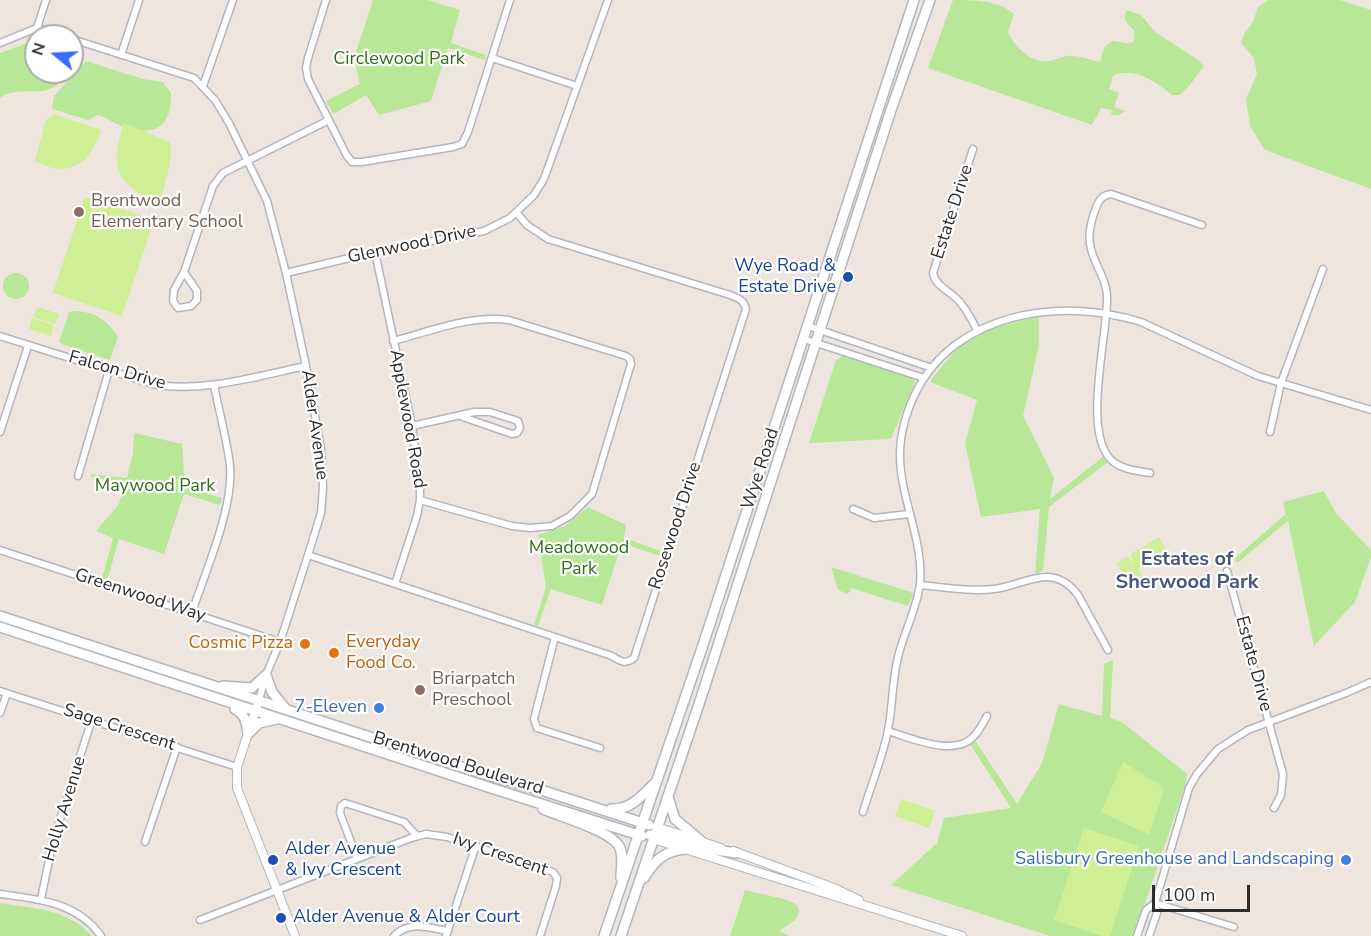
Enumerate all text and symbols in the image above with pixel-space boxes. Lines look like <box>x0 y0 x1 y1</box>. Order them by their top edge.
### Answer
north arrow <box>24 24 84 84</box>
text: N <box>26 40 51 58</box>
park label: Circlewood Park <box>333 49 465 71</box>
street label: Estate Drive <box>928 162 978 262</box>
place label: Brentwood Elementary School <box>91 191 243 234</box>
marker: Brentwood Elementary School <box>72 205 86 219</box>
street label: Glenwood Drive <box>346 221 478 269</box>
place label: Wye Road & Estate Drive <box>734 256 836 298</box>
marker: Wye Road & Estate Drive <box>841 270 855 284</box>
street label: Falcon Drive <box>66 347 168 395</box>
street label: Applewood Road <box>384 348 430 490</box>
street label: Alder Avenue <box>296 369 332 481</box>
street label: Wye Road <box>738 425 784 513</box>
street label: Rosewood Drive <box>645 460 707 592</box>
park label: Maywood Park <box>95 476 215 498</box>
park label: Meadowood Park <box>529 538 629 580</box>
district label: Estates of Sherwood Park <box>1116 548 1258 595</box>
street label: Greenwood Way <box>72 565 208 627</box>
street label: Estate Drive <box>1230 614 1276 714</box>
place label: Everyday Food Co. <box>346 632 420 674</box>
place label: Cosmic Pizza <box>189 633 293 655</box>
marker: Cosmic Pizza <box>298 637 312 651</box>
marker: Everyday Food Co. <box>327 646 341 660</box>
place label: Briarpatch Preschool <box>432 669 516 712</box>
marker: Briarpatch Preschool <box>413 683 427 697</box>
place label: 7-Eleven <box>294 697 367 719</box>
street label: Sage Crescent <box>60 700 178 756</box>
marker: 7-Eleven <box>372 701 386 715</box>
street label: Brentwood Boulevard <box>370 728 546 800</box>
street label: Holly Avenue <box>39 754 91 864</box>
street label: Ivy Crescent <box>450 829 550 881</box>
place label: Alder Avenue & Ivy Crescent <box>285 839 401 882</box>
place label: Salisbury Greenhouse and Landscaping <box>1015 849 1334 871</box>
marker: Alder Avenue & Ivy Crescent <box>266 853 280 867</box>
marker: Salisbury Greenhouse and Landscaping <box>1339 853 1353 867</box>
scale bar <box>1155 873 1252 911</box>
text: 100 m <box>1163 883 1215 907</box>
place label: Alder Avenue & Alder Court <box>293 907 520 929</box>
marker: Alder Avenue & Alder Court <box>274 911 288 925</box>

